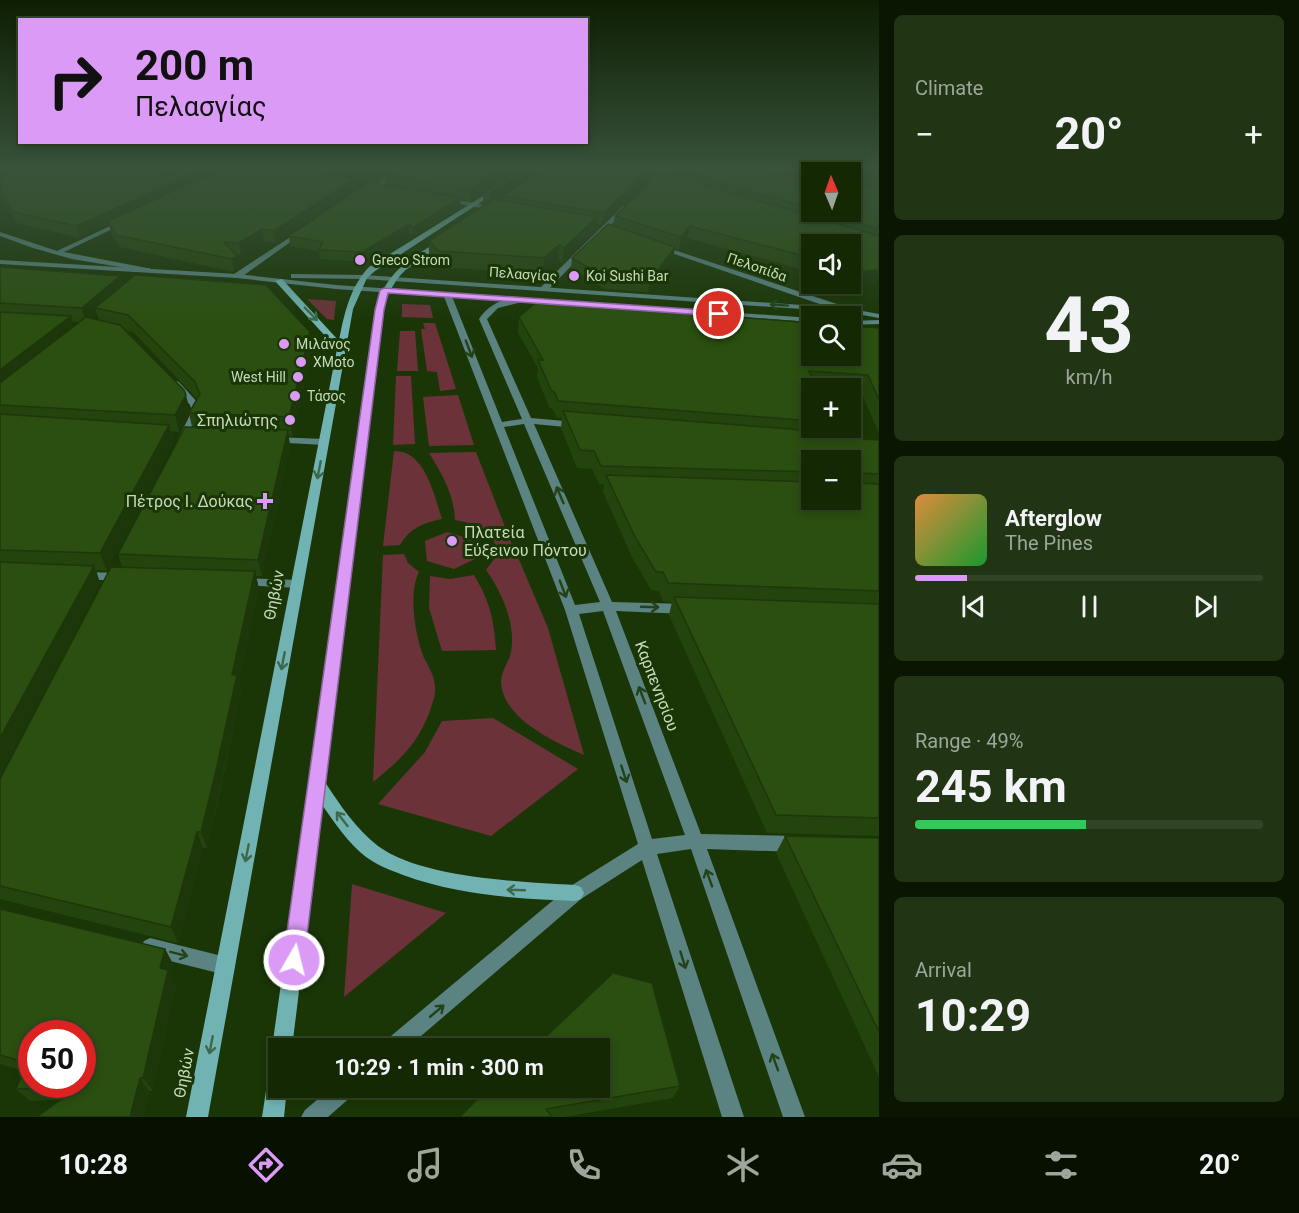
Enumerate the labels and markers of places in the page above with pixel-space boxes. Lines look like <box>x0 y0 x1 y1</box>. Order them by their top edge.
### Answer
place label: Greco Strom <box>372 252 450 268</box>
marker: Greco Strom <box>353 253 367 267</box>
place label: Koi Sushi Bar <box>586 268 669 284</box>
marker: Koi Sushi Bar <box>567 269 581 283</box>
pin <box>693 288 744 339</box>
place label: Μιλάνος <box>296 336 351 352</box>
marker: Μιλάνος <box>277 337 291 351</box>
place label: XMoto <box>313 354 354 370</box>
marker: XMoto <box>294 355 308 369</box>
place label: West Hill <box>231 369 286 385</box>
marker: West Hill <box>291 370 305 384</box>
place label: Τάσος <box>307 388 346 404</box>
marker: Τάσος <box>288 389 302 403</box>
place label: Σπηλιώτης <box>197 411 278 430</box>
marker: Σπηλιώτης <box>283 413 297 427</box>
place label: Πέτρος Ι. Δούκας <box>126 492 253 511</box>
marker: Πέτρος Ι. Δούκας <box>258 494 272 508</box>
place label: Πλατεία Εύξεινου Πόντου <box>464 523 587 560</box>
marker: Πλατεία Εύξεινου Πόντου <box>445 534 459 548</box>

